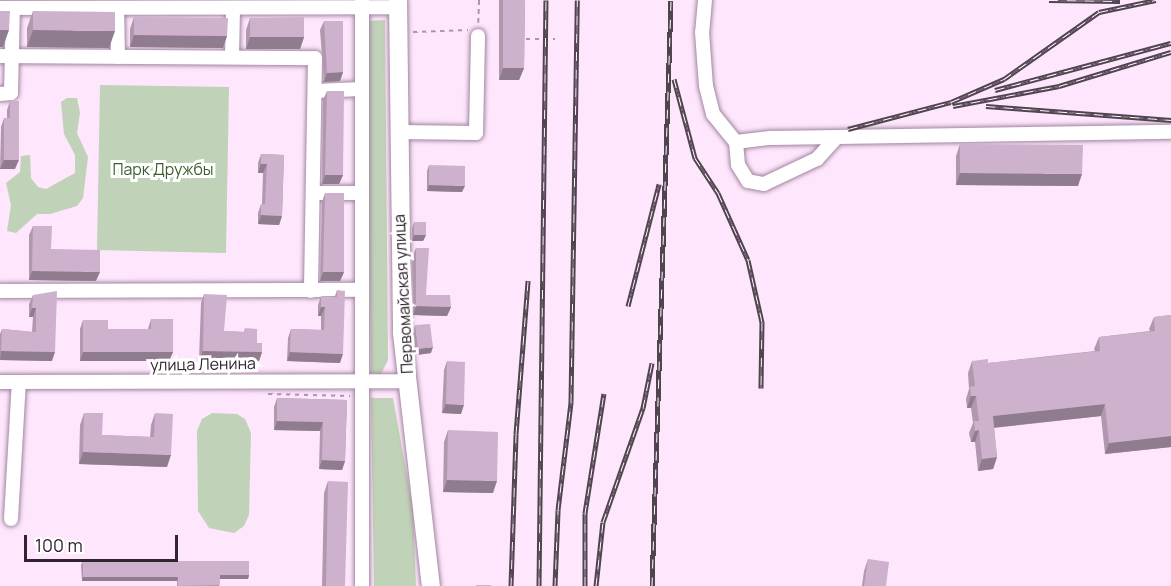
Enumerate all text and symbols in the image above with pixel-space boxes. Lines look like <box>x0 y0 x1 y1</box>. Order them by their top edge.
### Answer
park label: Парк Дружбы <box>112 159 214 179</box>
street label: Первомайская улица <box>389 214 417 374</box>
street label: улица Ленина <box>150 353 256 375</box>
scale bar <box>27 523 182 561</box>
text: 100 m <box>35 533 83 557</box>

